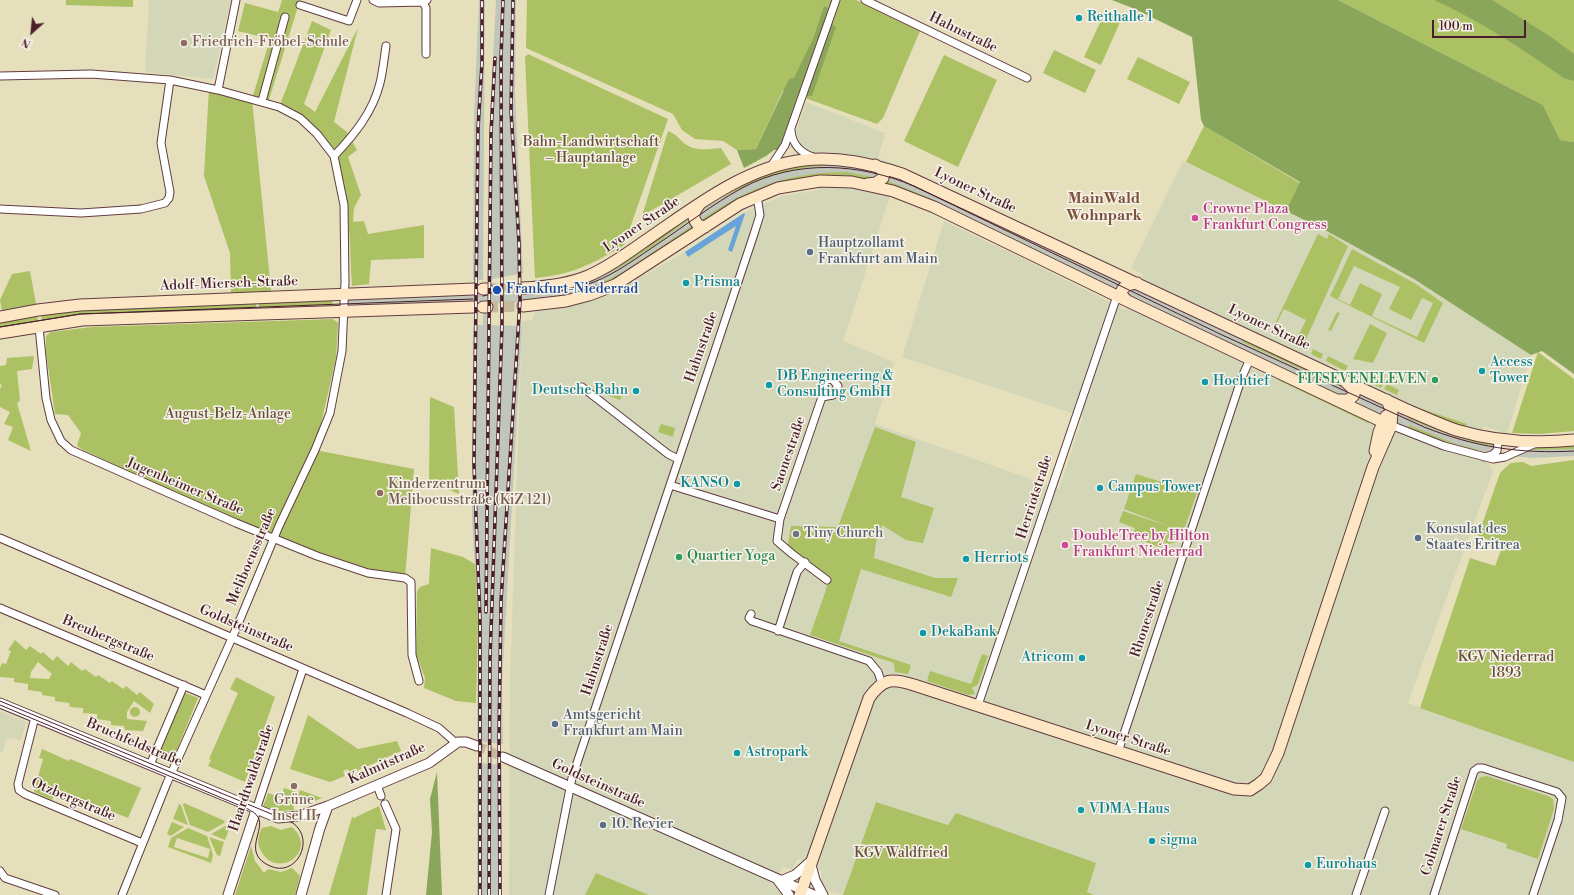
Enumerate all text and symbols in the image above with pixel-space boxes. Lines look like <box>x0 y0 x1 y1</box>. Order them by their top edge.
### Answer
street label: Hahnstraße <box>926 9 1000 57</box>
place label: Reithalle 1 <box>1087 10 1153 26</box>
north arrow <box>12 12 52 52</box>
scale bar <box>1434 12 1528 38</box>
marker: Reithalle 1 <box>1074 13 1084 23</box>
text: 100 m <box>1439 19 1473 34</box>
text: N <box>20 34 34 51</box>
place label: Friedrich-Fröbel-Schule <box>192 35 349 51</box>
marker: Friedrich-Fröbel-Schule <box>179 38 189 48</box>
park label: Bahn-Landwirtschaft – Hauptanlage <box>523 135 659 168</box>
street label: Lyoner Straße <box>931 165 1019 217</box>
district label: MainWald Wohnpark <box>1066 190 1142 225</box>
street label: Lyoner Straße <box>601 193 683 257</box>
place label: Crowne Plaza Frankfurt Congress <box>1203 202 1327 234</box>
marker: Crowne Plaza Frankfurt Congress <box>1190 213 1200 223</box>
place label: Hauptzollamt Frankfurt am Main <box>818 236 938 268</box>
marker: Hauptzollamt Frankfurt am Main <box>805 247 815 257</box>
street label: Adolf-Miersch-Straße <box>160 273 298 295</box>
place label: Prisma <box>694 275 740 291</box>
marker: Prisma <box>681 278 691 288</box>
place label: Frankfurt-Niederrad <box>506 282 638 298</box>
marker: Frankfurt-Niederrad <box>491 284 503 296</box>
street label: Lyoner Straße <box>1225 302 1313 354</box>
street label: Hahnstraße <box>682 309 722 385</box>
place label: Access Tower <box>1490 355 1533 388</box>
marker: Access Tower <box>1477 366 1487 376</box>
place label: DB Engineering & Consulting GmbH <box>777 369 894 402</box>
place label: FITSEVENELEVEN <box>1297 372 1427 388</box>
place label: Hochtief <box>1213 374 1269 390</box>
marker: FITSEVENELEVEN <box>1430 375 1440 385</box>
marker: Hochtief <box>1200 377 1210 387</box>
marker: DB Engineering & Consulting GmbH <box>764 380 774 390</box>
place label: Deutsche Bahn <box>532 383 628 399</box>
marker: Deutsche Bahn <box>631 386 641 396</box>
park label: August-Belz-Anlage <box>165 407 291 423</box>
street label: Saonestraße <box>768 415 810 493</box>
street label: Herriotstraße <box>1013 453 1057 541</box>
street label: Jugenheimer Straße <box>124 455 246 519</box>
place label: KANSO <box>680 476 729 492</box>
place label: Kinderzentrum Melibocusstraße (KiZ 121) <box>388 477 551 510</box>
marker: KANSO <box>732 479 742 489</box>
place label: Campus Tower <box>1108 480 1201 496</box>
marker: Campus Tower <box>1095 483 1105 493</box>
marker: Kinderzentrum Melibocusstraße (KiZ 121) <box>375 488 385 498</box>
street label: Melibocusstraße <box>224 506 280 608</box>
place label: Konsulat des Staates Eritrea <box>1426 522 1520 554</box>
place label: Tiny Church <box>804 526 883 542</box>
marker: Tiny Church <box>791 529 801 539</box>
place label: DoubleTree by Hilton Frankfurt Niederrad <box>1073 529 1210 562</box>
marker: Konsulat des Staates Eritrea <box>1413 533 1423 543</box>
marker: DoubleTree by Hilton Frankfurt Niederrad <box>1060 540 1070 550</box>
place label: Quartier Yoga <box>687 549 775 565</box>
place label: Herriots <box>974 551 1028 567</box>
marker: Quartier Yoga <box>674 552 684 562</box>
marker: Herriots <box>961 554 971 564</box>
street label: Rhonestraße <box>1128 578 1168 660</box>
street label: Goldsteinstraße <box>196 602 296 656</box>
street label: Breubergstraße <box>59 612 157 666</box>
street label: Hahnstraße <box>579 622 617 698</box>
place label: DekaBank <box>931 625 996 641</box>
marker: DekaBank <box>918 628 928 638</box>
place label: Atricom <box>1021 650 1074 666</box>
park label: KGV Niederrad 1893 <box>1458 650 1554 682</box>
marker: Atricom <box>1077 653 1087 663</box>
place label: Amtsgericht Frankfurt am Main <box>563 708 683 740</box>
street label: Bruchfeldstraße <box>83 715 185 771</box>
street label: Lyoner Straße <box>1083 717 1173 761</box>
marker: Amtsgericht Frankfurt am Main <box>550 719 560 729</box>
street label: Haardtwaldstraße <box>226 722 278 834</box>
street label: Kalmitstraße <box>346 739 428 789</box>
place label: Astropark <box>745 745 808 761</box>
marker: Astropark <box>732 748 742 758</box>
street label: Goldsteinstraße <box>549 756 647 812</box>
street label: Colmarer Straße <box>1418 774 1466 878</box>
street label: Otzbergstraße <box>28 775 118 825</box>
marker: Grüne Insel II <box>289 781 299 791</box>
place label: Grüne Insel II <box>272 793 316 826</box>
place label: VDMA-Haus <box>1089 802 1170 818</box>
marker: VDMA-Haus <box>1076 805 1086 815</box>
place label: 10. Revier <box>611 817 673 833</box>
marker: 10. Revier <box>598 820 608 830</box>
place label: sigma <box>1160 833 1197 849</box>
marker: sigma <box>1147 836 1157 846</box>
park label: KGV Waldfried <box>854 846 948 862</box>
place label: Eurohaus <box>1316 857 1377 873</box>
marker: Eurohaus <box>1303 860 1313 870</box>

